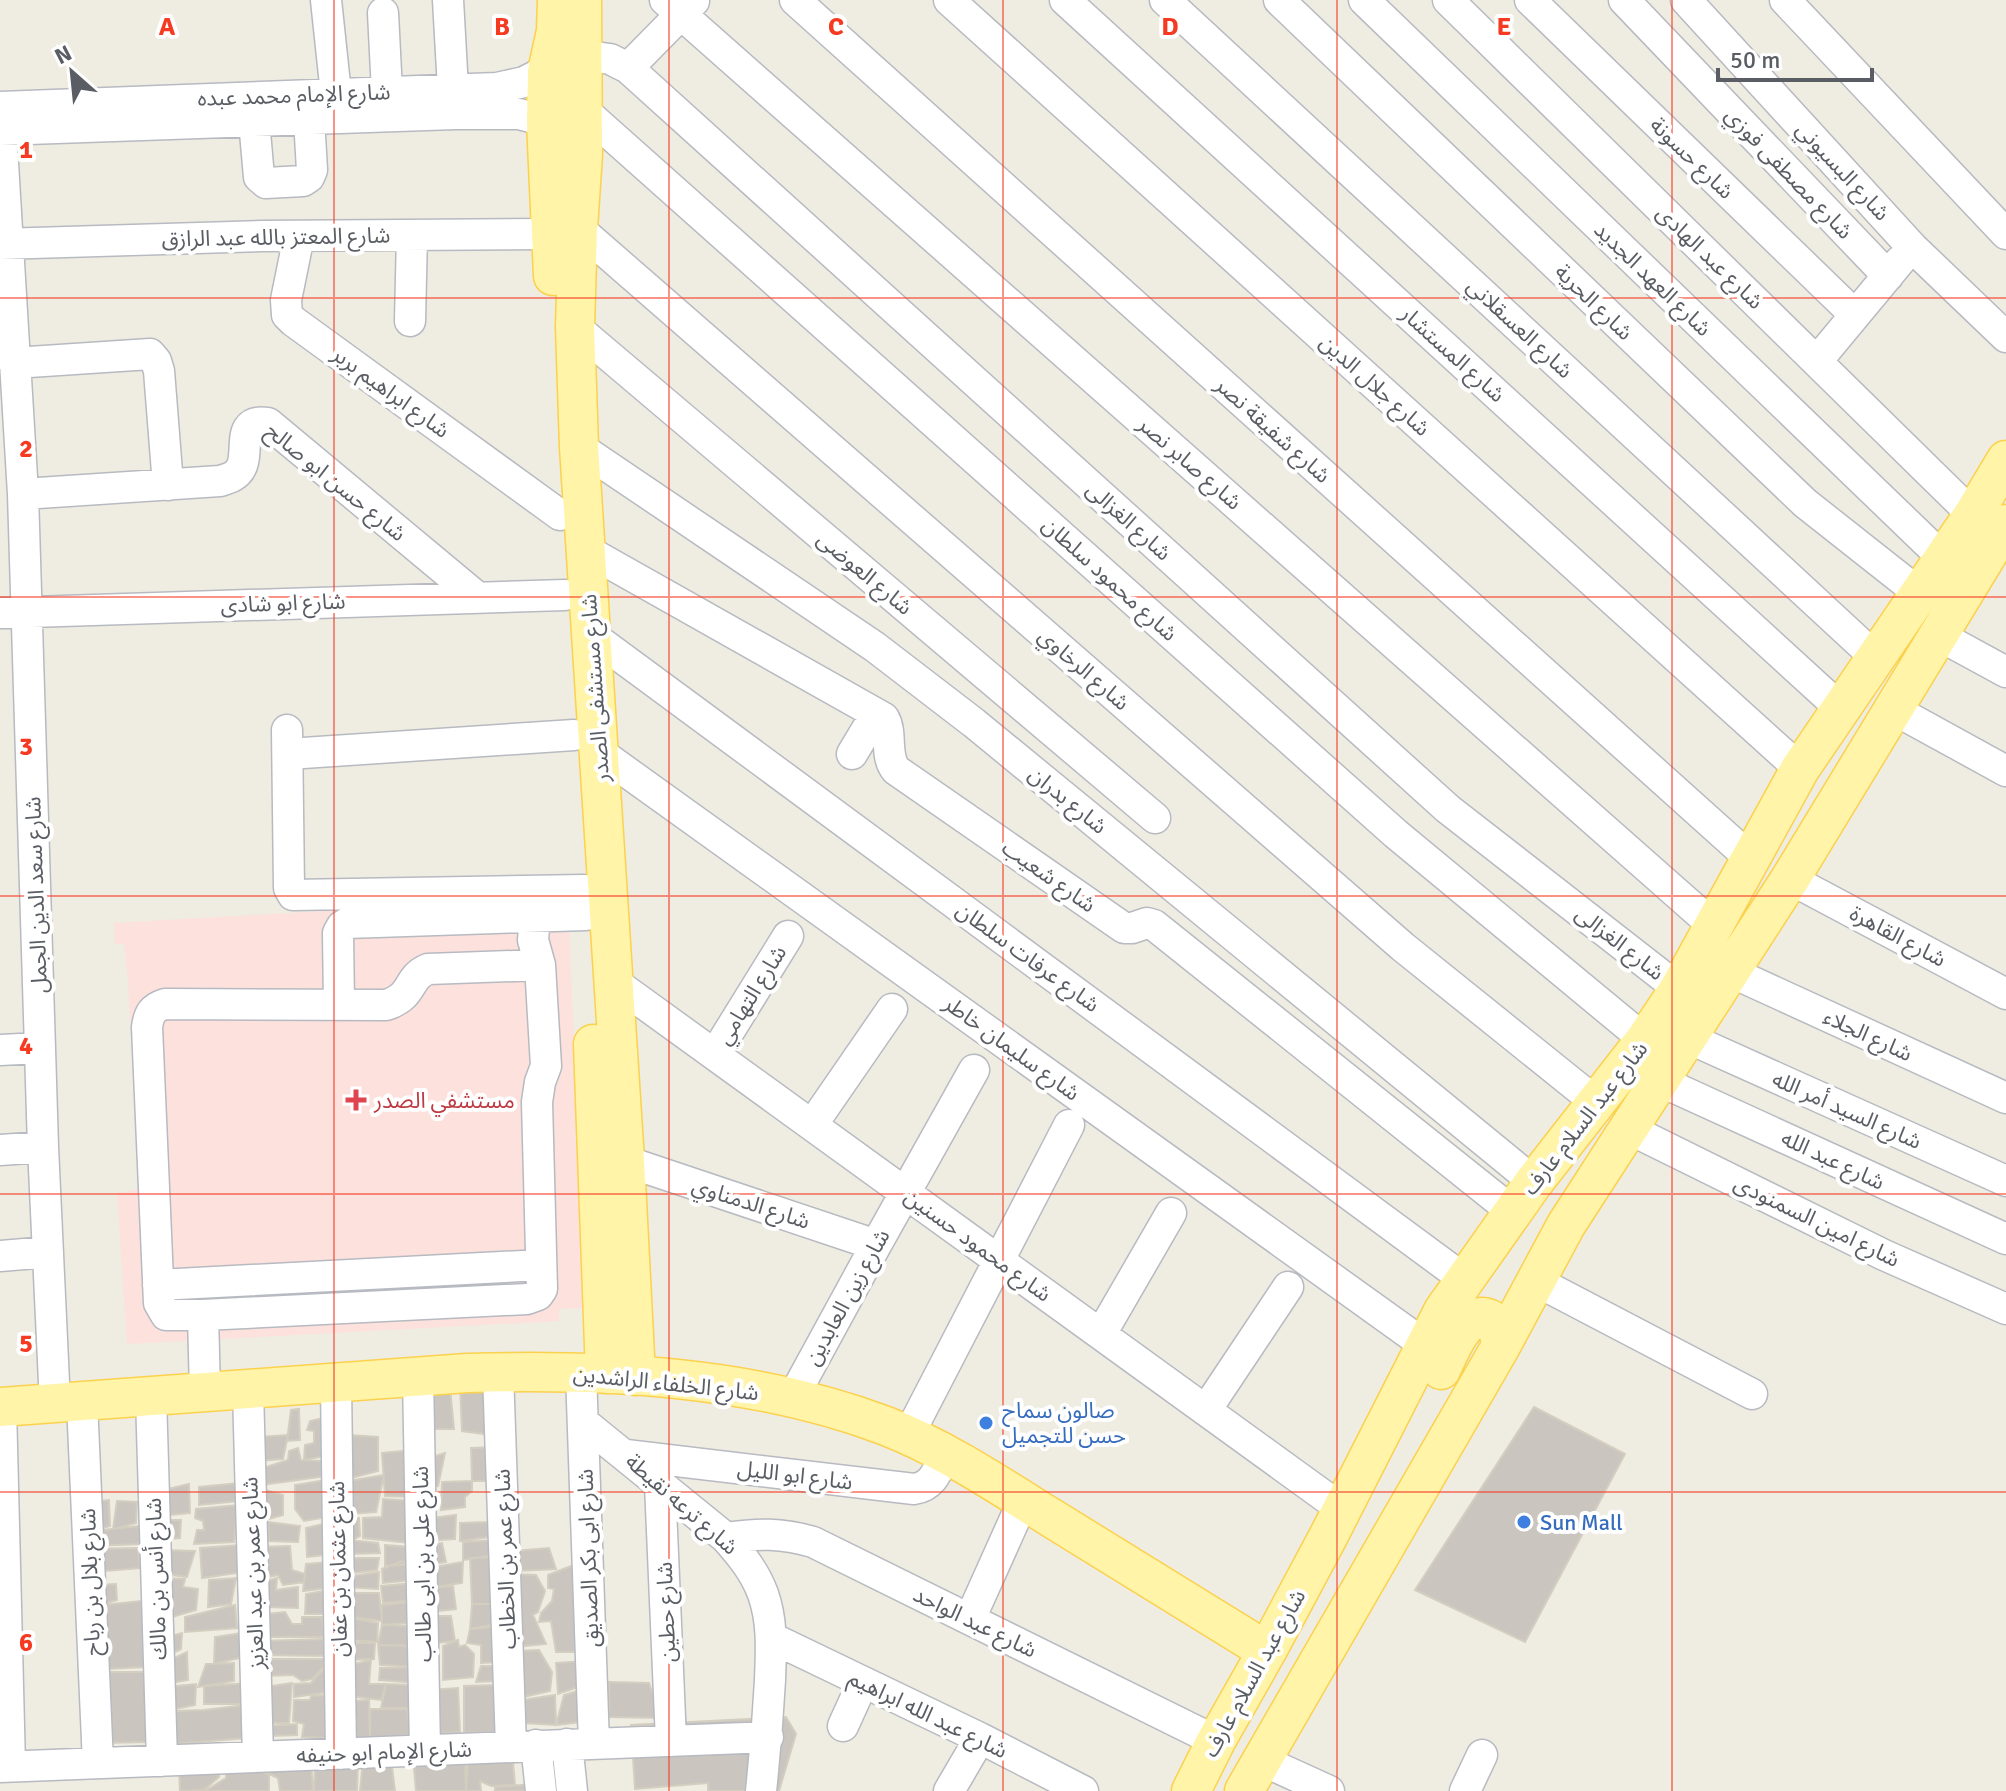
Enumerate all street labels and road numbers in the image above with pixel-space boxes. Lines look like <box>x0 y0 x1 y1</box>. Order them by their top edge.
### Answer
street label: شارع الإمام محمد عبده <box>197 78 391 115</box>
street label: شارع مصطفى فوزي <box>1717 102 1859 247</box>
street label: شارع حسونة <box>1642 111 1740 207</box>
street label: شارع البسيوني <box>1788 116 1896 228</box>
street label: شارع عبد الهادى <box>1649 199 1769 317</box>
street label: شارع العهد الجديد <box>1587 216 1717 344</box>
street label: شارع المعتز بالله عبد الرازق <box>161 222 391 255</box>
street label: شارع الحرية <box>1547 258 1639 348</box>
street label: شارع العسقلاني <box>1459 272 1579 386</box>
street label: شارع المستشار <box>1392 299 1511 410</box>
street label: شارع جلال الدين <box>1312 328 1436 444</box>
street label: شارع ابراهيم بربر <box>324 340 455 446</box>
street label: شارع شفيقة نصر <box>1207 370 1336 491</box>
street label: شارع صابر نصر <box>1130 410 1248 518</box>
street label: شارع حسن ابو صالح <box>258 417 412 549</box>
street label: شارع الغزالى <box>1079 476 1177 569</box>
street label: شارع محمود سلطان <box>1035 511 1183 649</box>
street label: شارع العوضى <box>810 525 918 623</box>
street label: شارع ابو شادى <box>220 587 346 622</box>
street label: شارع مستشفى الصدر <box>575 593 618 784</box>
street label: شارع الرخاوي <box>1031 622 1135 718</box>
street label: شارع بدران <box>1021 760 1113 842</box>
street label: شارع سعد الدين الجمل <box>19 796 56 994</box>
street label: شارع شعيب <box>995 834 1101 921</box>
street label: شارع عرفات سلطان <box>949 896 1105 1021</box>
street label: شارع القاهرة <box>1844 899 1951 975</box>
street label: شارع الغزالى <box>1568 900 1670 988</box>
street label: شارع التهامي <box>710 940 795 1051</box>
street label: شارع سليمان خاطر <box>936 989 1085 1109</box>
street label: شارع الجلاء <box>1818 1003 1917 1070</box>
street label: شارع عبد السلام عارف <box>1517 1036 1656 1202</box>
street label: شارع السيد أمر الله <box>1767 1065 1926 1158</box>
street label: شارع عبد الله <box>1776 1124 1889 1198</box>
street label: شارع امين السمنودى <box>1728 1169 1904 1276</box>
street label: شارع الدمناوي <box>688 1171 813 1238</box>
street label: شارع محمود حسنين <box>897 1183 1057 1310</box>
street label: شارع زين العابدين <box>798 1224 898 1371</box>
street label: شارع الخلفاء الراشدين <box>572 1360 760 1409</box>
street label: شارع ترعه نقيطة <box>618 1448 744 1563</box>
street label: شارع ابو الليل <box>735 1455 854 1498</box>
street label: شارع على بن ابى طالب <box>407 1465 440 1662</box>
street label: شارع عمر بن الخطاب <box>488 1468 525 1650</box>
street label: شارع ابى بكر الصديق <box>571 1468 608 1648</box>
street label: شارع عمر بن عبد العزيز <box>236 1476 273 1671</box>
street label: شارع عثمان بن عفان <box>323 1481 356 1657</box>
street label: شارع أنس بن مالك <box>140 1497 175 1661</box>
street label: شارع بلال بن رباح <box>74 1508 109 1656</box>
street label: شارع حطين <box>651 1561 684 1663</box>
street label: شارع عبد الواحد <box>907 1580 1041 1666</box>
street label: شارع عبد السلام عارف <box>1197 1584 1314 1763</box>
street label: شارع عبد الله ابراهيم <box>843 1664 1012 1767</box>
street label: شارع الإمام ابو حنيفه <box>296 1735 472 1772</box>

